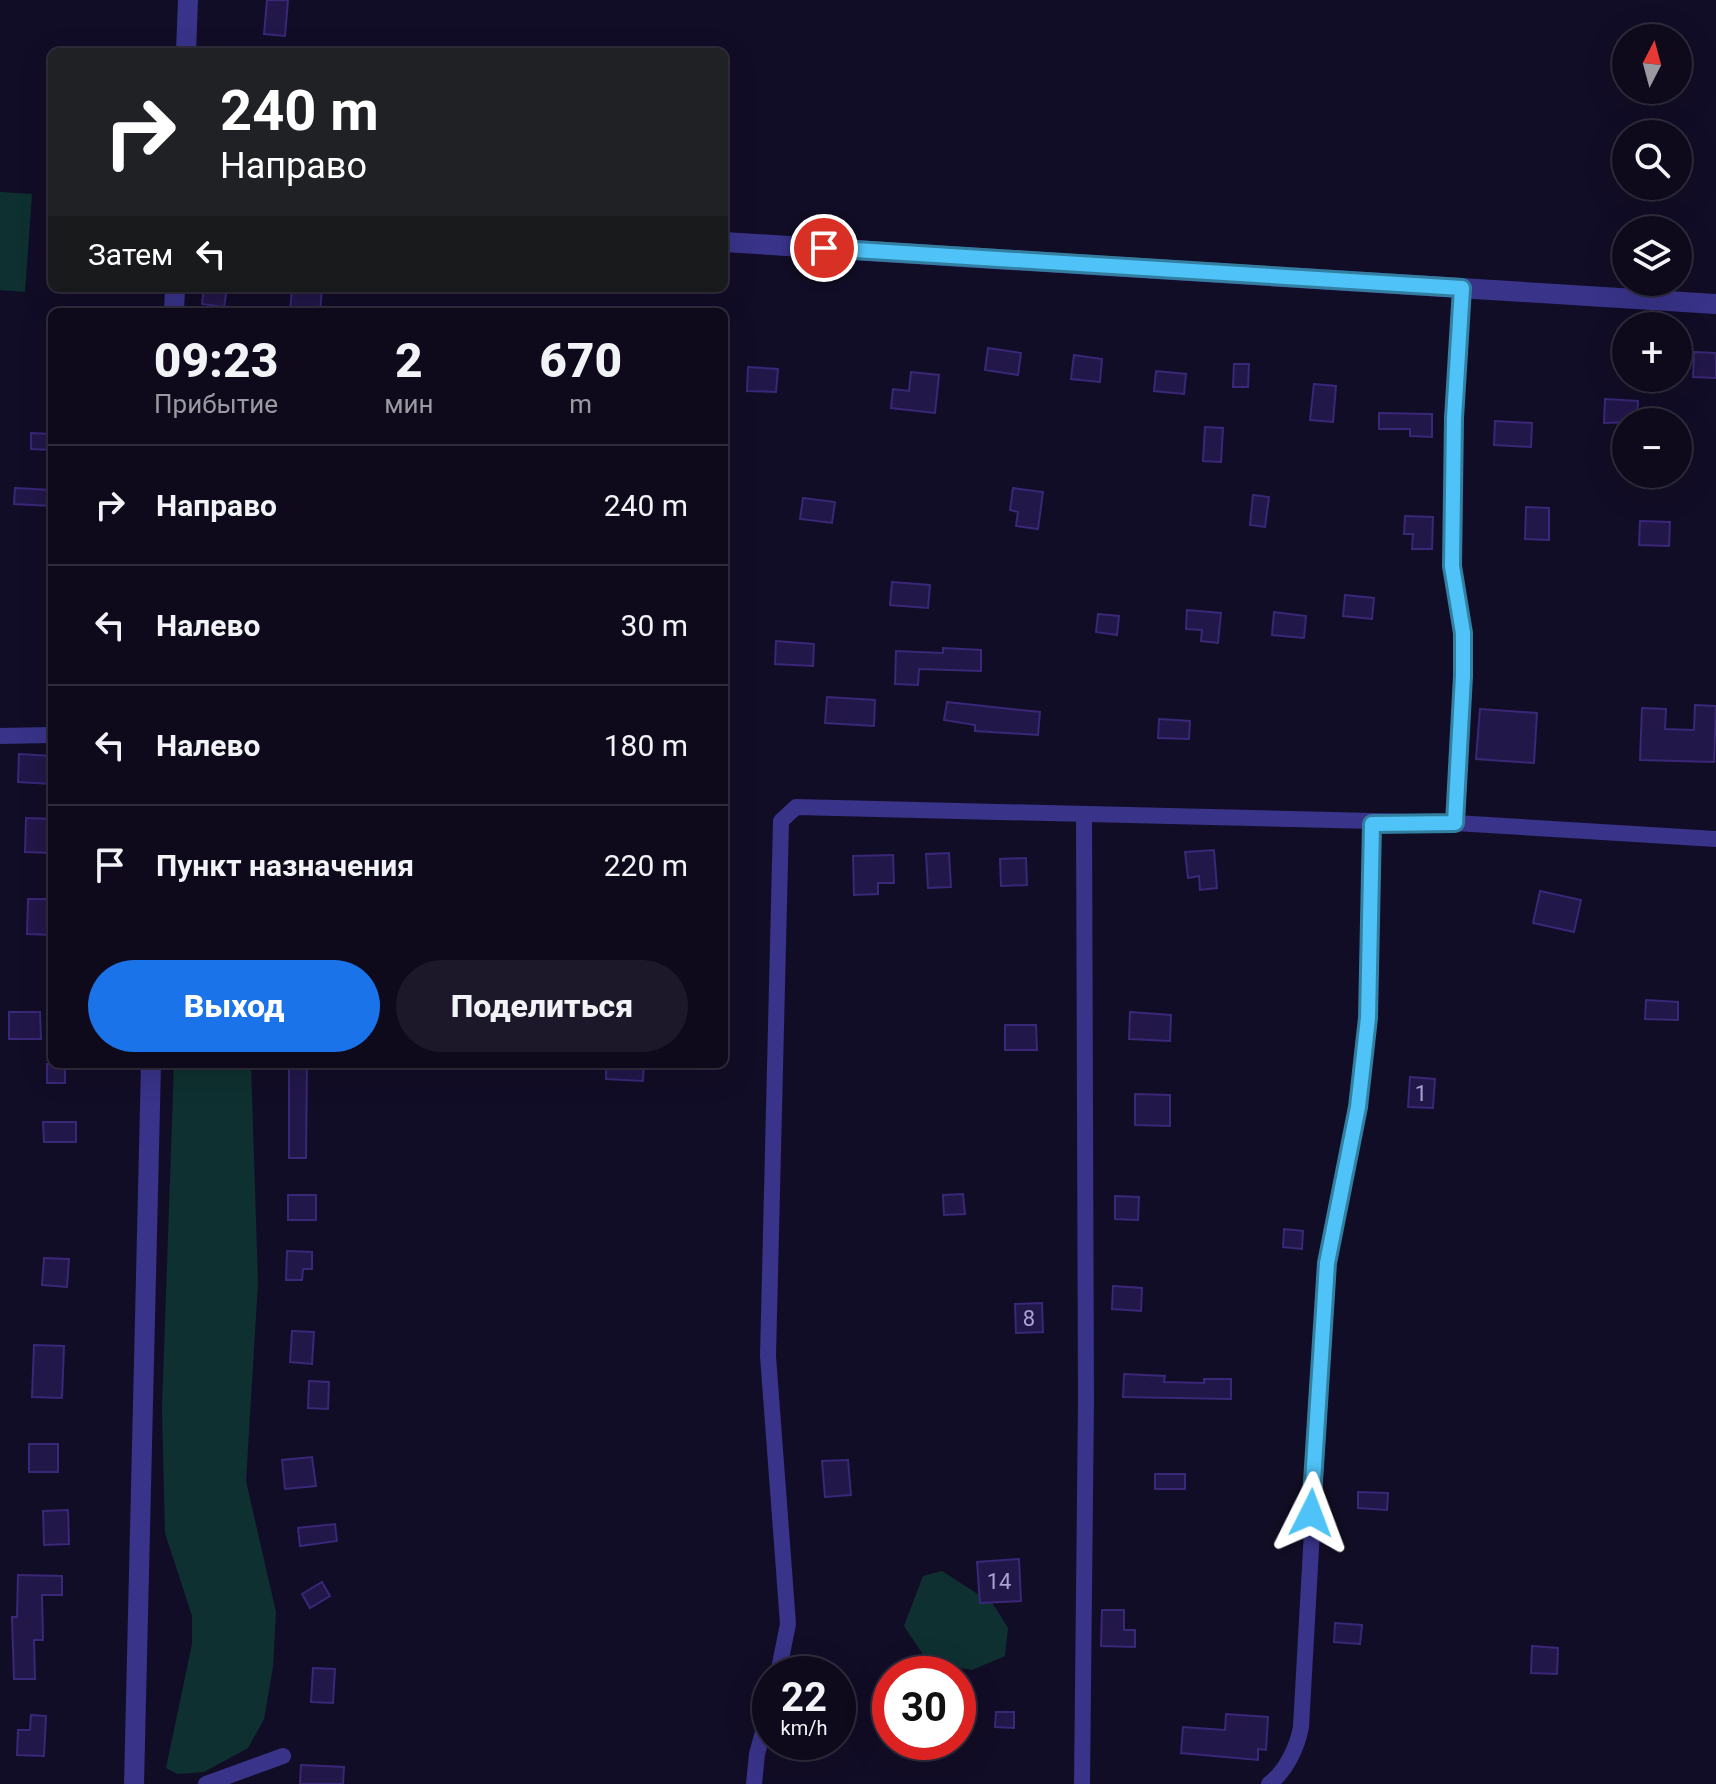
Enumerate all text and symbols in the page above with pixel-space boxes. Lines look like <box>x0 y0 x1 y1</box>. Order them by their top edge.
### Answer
north arrow <box>1612 24 1692 104</box>
map controls <box>1612 24 1692 488</box>
text: 240 m <box>220 78 379 144</box>
icon: right <box>88 80 192 184</box>
button: search <box>1612 120 1692 200</box>
text: Направо <box>220 145 367 187</box>
pin <box>790 214 858 282</box>
button: layers <box>1612 216 1692 296</box>
icon: arrive <box>802 226 846 270</box>
icon: left <box>189 232 233 276</box>
text: Затем <box>88 237 173 272</box>
button: + <box>1612 312 1692 392</box>
text: 09:23 <box>154 332 278 389</box>
text: 2 <box>395 332 423 389</box>
text: 670 <box>539 332 622 389</box>
text: Прибытие <box>154 389 278 419</box>
text: мин <box>384 389 433 419</box>
text: m <box>569 389 592 419</box>
button: − <box>1612 408 1692 488</box>
icon: right <box>88 483 132 527</box>
text: Направо <box>156 488 277 523</box>
text: 240 m <box>604 488 688 523</box>
icon: left <box>88 603 132 647</box>
text: Налево <box>156 608 260 643</box>
text: 30 m <box>621 608 688 643</box>
icon: left <box>88 723 132 767</box>
text: Налево <box>156 728 260 763</box>
text: 180 m <box>604 728 688 763</box>
icon: arrive <box>88 843 132 887</box>
text: Пункт назначения <box>156 848 414 883</box>
text: 220 m <box>604 848 688 883</box>
button: Выход <box>88 960 380 1052</box>
button: Поделиться <box>396 960 688 1052</box>
house number: 1 <box>1415 1081 1427 1106</box>
house number: 8 <box>1023 1306 1035 1331</box>
position arrow <box>1269 1471 1353 1555</box>
house number: 14 <box>987 1569 1011 1594</box>
speed limit sign: 30 <box>872 1656 976 1760</box>
text: 22 <box>781 1674 827 1721</box>
text: km/h <box>781 1716 827 1740</box>

